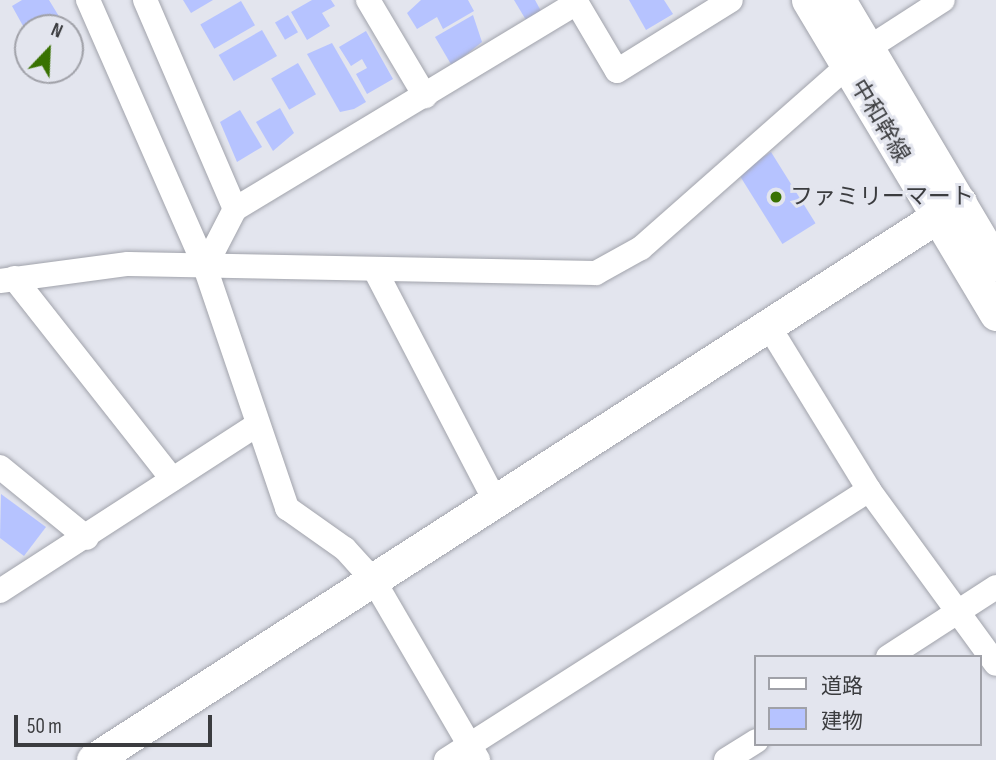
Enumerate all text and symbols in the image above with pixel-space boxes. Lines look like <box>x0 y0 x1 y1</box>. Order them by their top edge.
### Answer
north arrow <box>14 14 84 84</box>
text: N <box>47 18 66 44</box>
street label: 中和幹線 <box>844 74 916 168</box>
place label: ファミリーマート <box>790 183 974 211</box>
marker: ファミリーマート <box>768 189 784 205</box>
legend <box>754 655 982 746</box>
text: 道路 <box>821 674 863 699</box>
scale bar <box>18 700 215 744</box>
text: 建物 <box>821 709 863 734</box>
text: 50 m <box>27 714 62 739</box>

